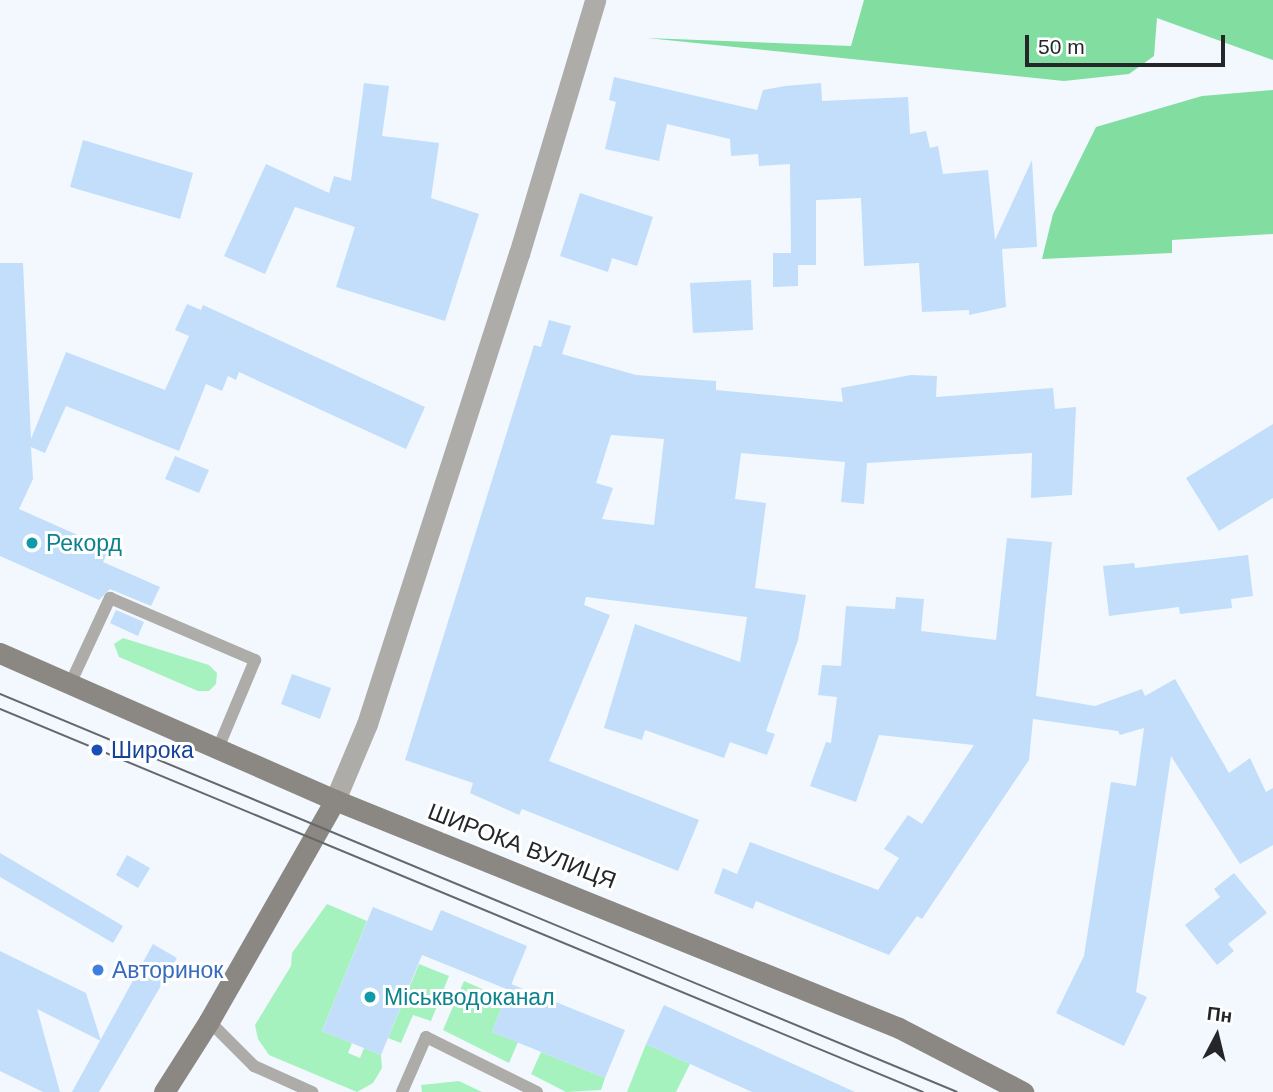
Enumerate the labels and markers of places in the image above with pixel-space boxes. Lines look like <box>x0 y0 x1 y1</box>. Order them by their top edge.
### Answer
place label: Рекорд <box>46 529 122 557</box>
marker: Рекорд <box>24 535 40 551</box>
place label: Широка <box>111 736 194 764</box>
marker: Широка <box>89 742 105 758</box>
place label: Авторинок <box>112 956 223 984</box>
marker: Авторинок <box>90 962 106 978</box>
place label: Міськводоканал <box>384 983 555 1011</box>
marker: Міськводоканал <box>362 989 378 1005</box>

